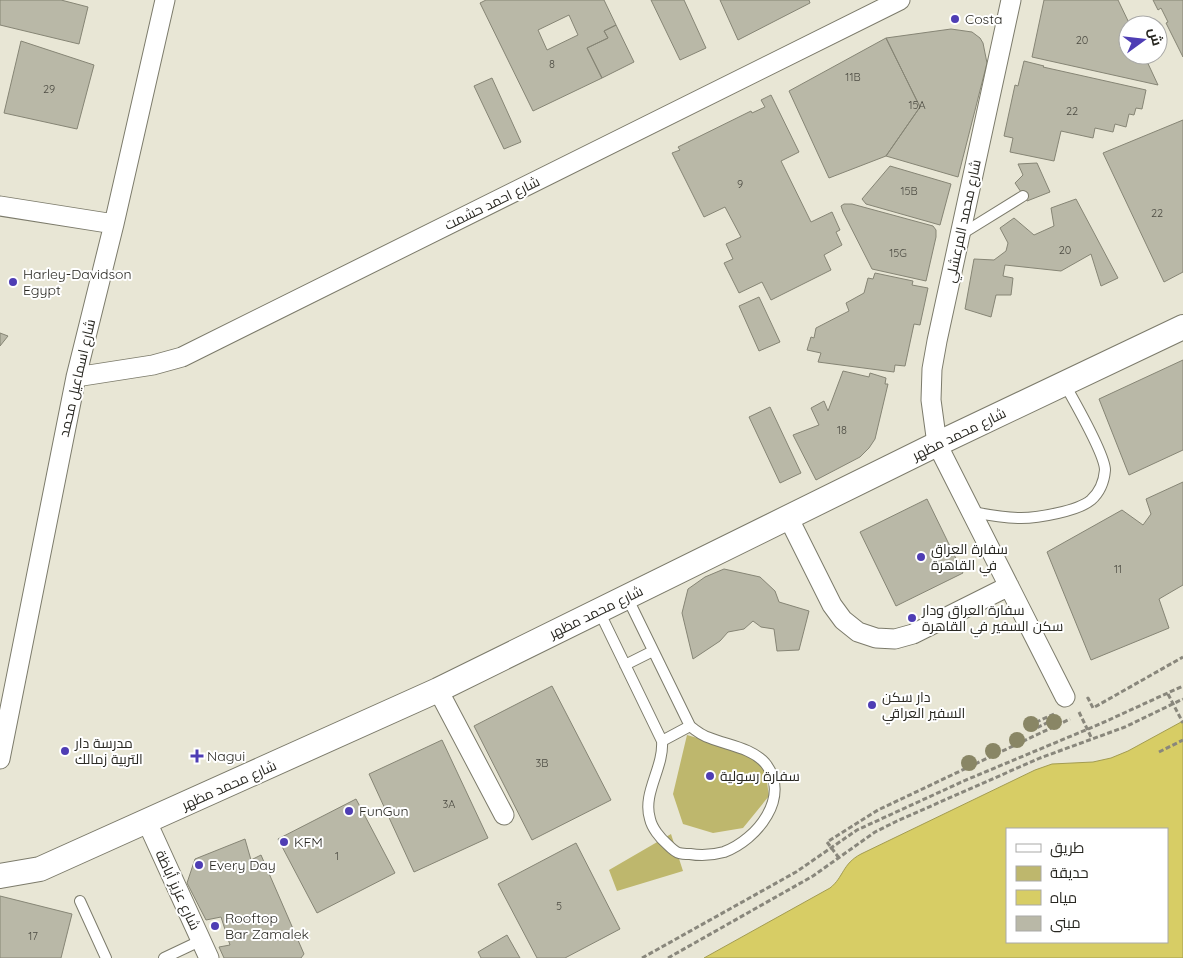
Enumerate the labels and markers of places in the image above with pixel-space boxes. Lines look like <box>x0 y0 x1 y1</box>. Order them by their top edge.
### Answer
place label: Costa <box>965 10 1002 28</box>
marker: Costa <box>949 13 961 25</box>
place label: Harley-Davidson Egypt <box>23 265 132 299</box>
marker: Harley-Davidson Egypt <box>7 276 19 288</box>
place label: سفارة العراق في القاهرة <box>931 540 1008 577</box>
marker: سفارة العراق في القاهرة <box>915 551 927 563</box>
place label: سفارة العراق ودار سكن السفير في القاهرة <box>921 601 1063 638</box>
marker: سفارة العراق ودار سكن السفير في القاهرة <box>906 612 918 624</box>
place label: دار سكن السفير العراقي <box>882 688 965 725</box>
marker: دار سكن السفير العراقي <box>866 699 878 711</box>
place label: مدرسة دار التربية زمالك <box>74 734 143 768</box>
marker: مدرسة دار التربية زمالك <box>59 745 71 757</box>
place label: Nagui <box>207 747 245 765</box>
marker: Nagui <box>191 750 203 762</box>
place label: سفارة رسولية <box>720 767 800 785</box>
marker: سفارة رسولية <box>704 770 716 782</box>
place label: FunGun <box>359 802 409 820</box>
marker: FunGun <box>343 805 355 817</box>
place label: KFM <box>294 833 323 851</box>
marker: KFM <box>278 836 290 848</box>
place label: Every Day <box>209 856 276 874</box>
marker: Every Day <box>193 859 205 871</box>
place label: Rooftop Bar Zamalek <box>225 909 309 943</box>
marker: Rooftop Bar Zamalek <box>209 920 221 932</box>

